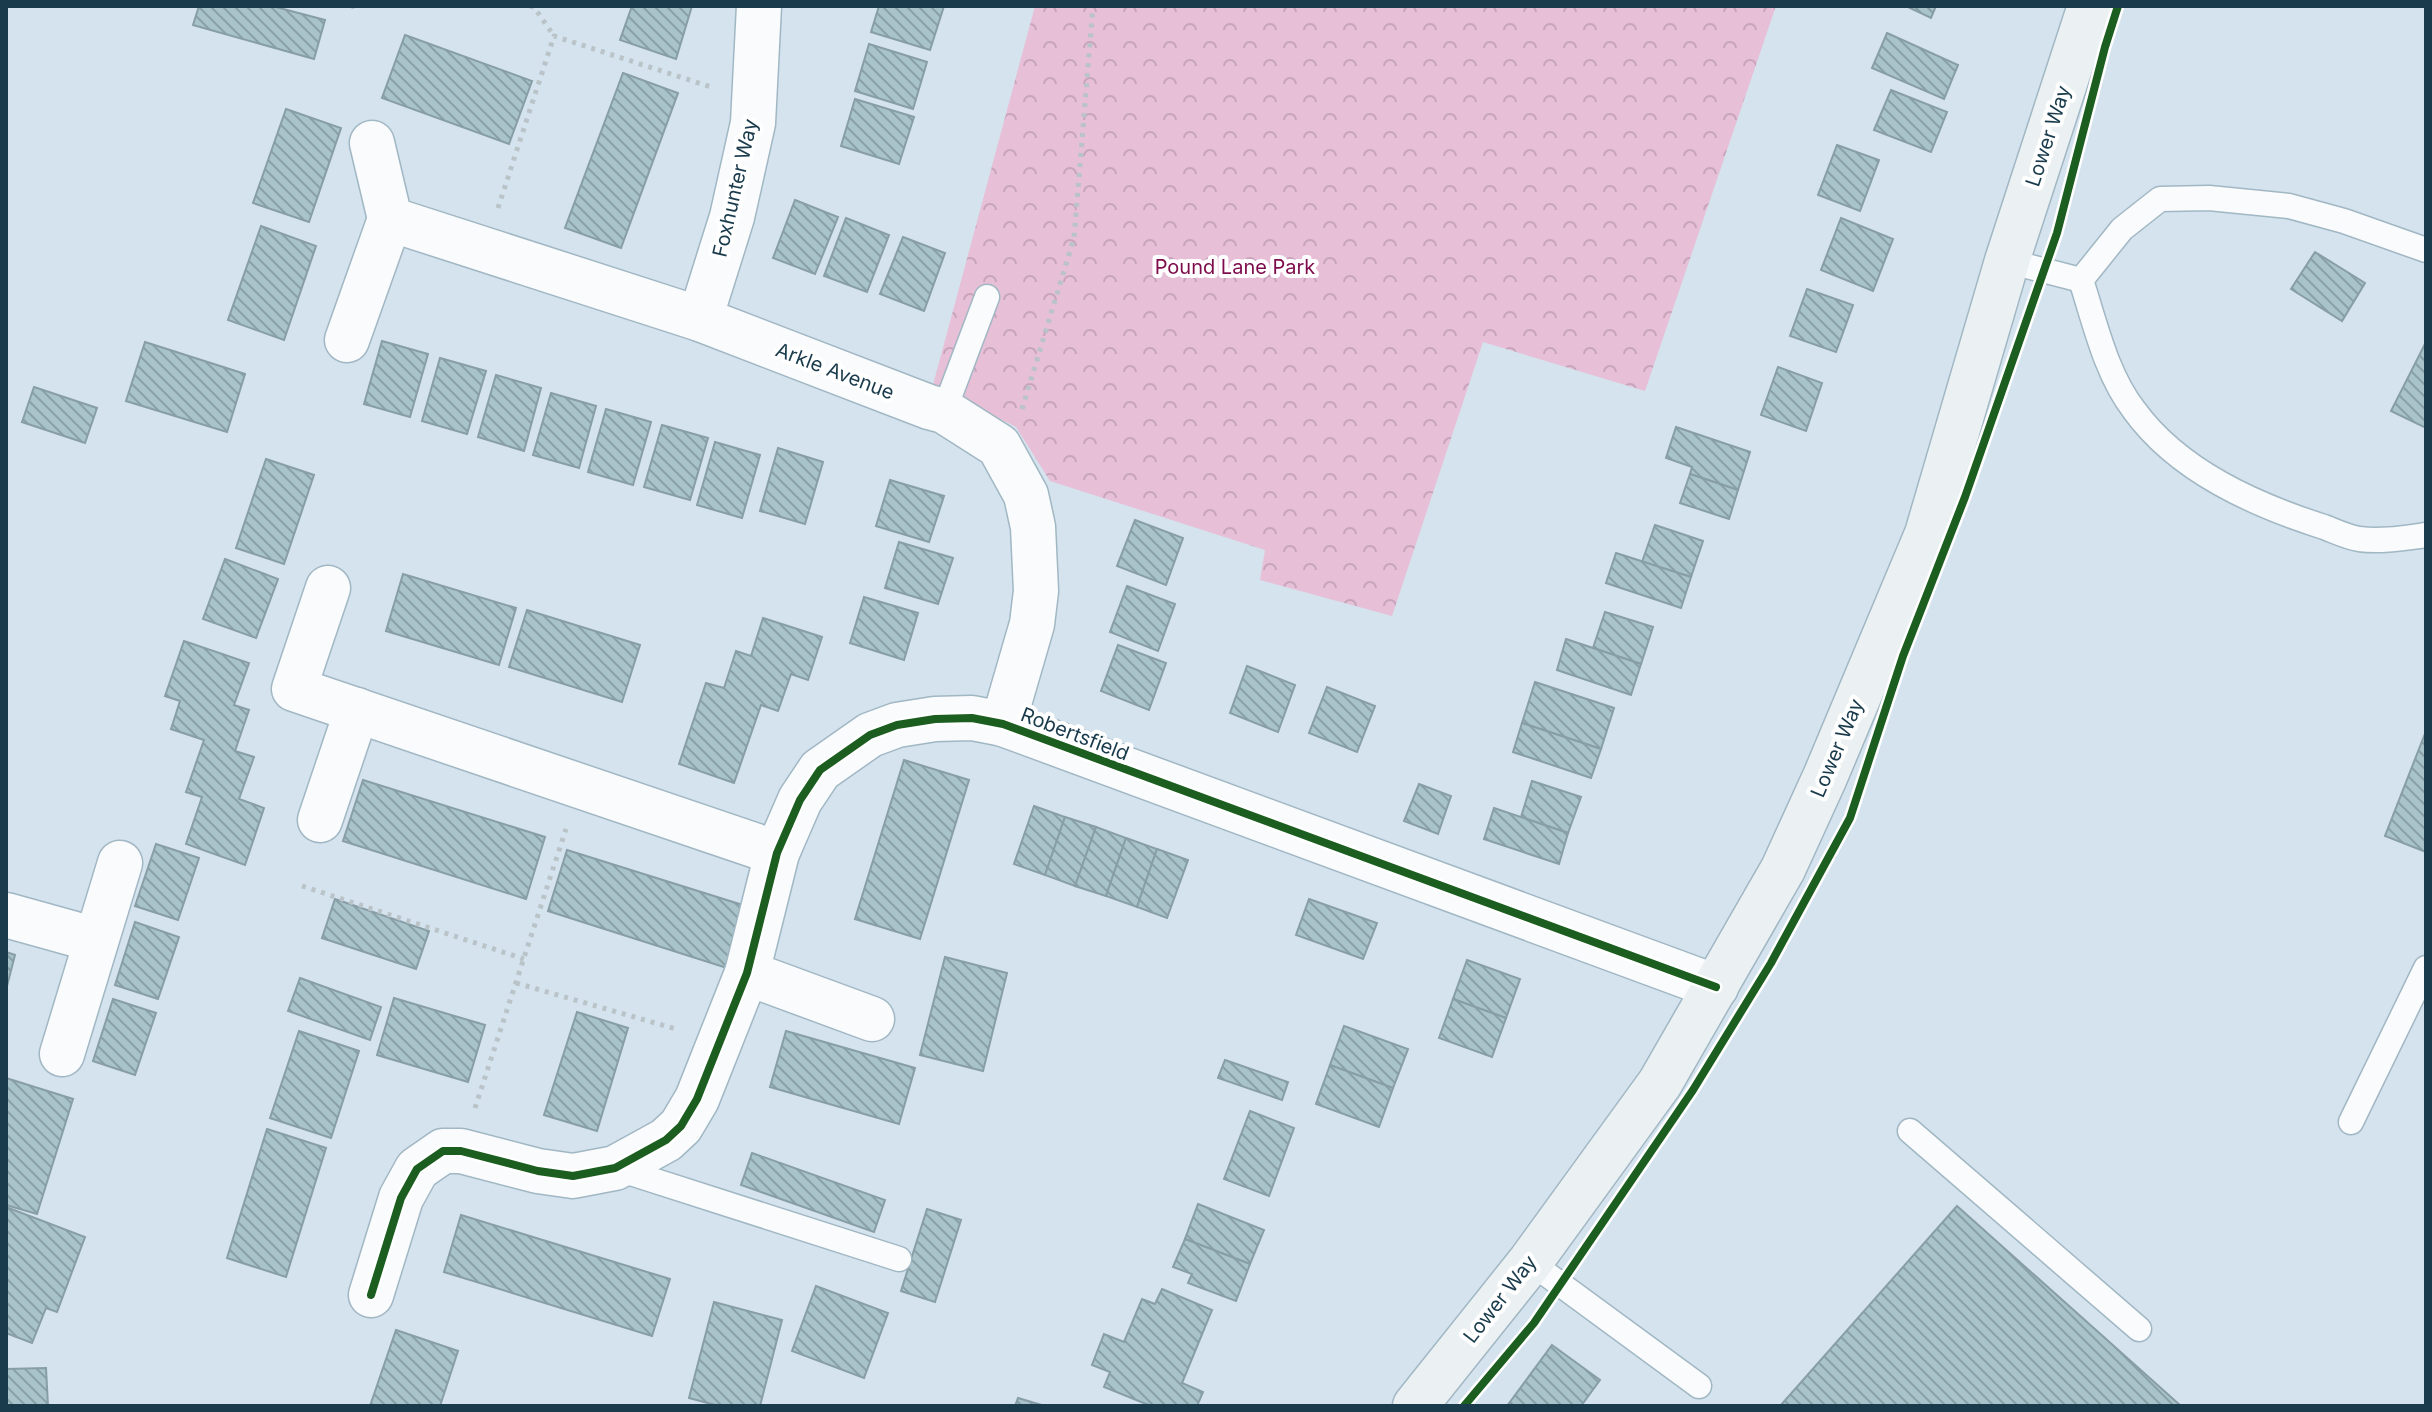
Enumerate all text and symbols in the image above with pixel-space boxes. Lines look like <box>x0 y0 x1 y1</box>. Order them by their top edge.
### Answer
street label: Lower Way <box>2020 83 2076 189</box>
street label: Foxhunter Way <box>707 117 763 259</box>
park label: Pound Lane Park <box>1155 255 1315 279</box>
street label: Arkle Avenue <box>772 337 898 405</box>
street label: Lower Way <box>1806 695 1868 801</box>
street label: Robertsfield <box>1017 702 1133 766</box>
street label: Lower Way <box>1458 1250 1542 1348</box>

